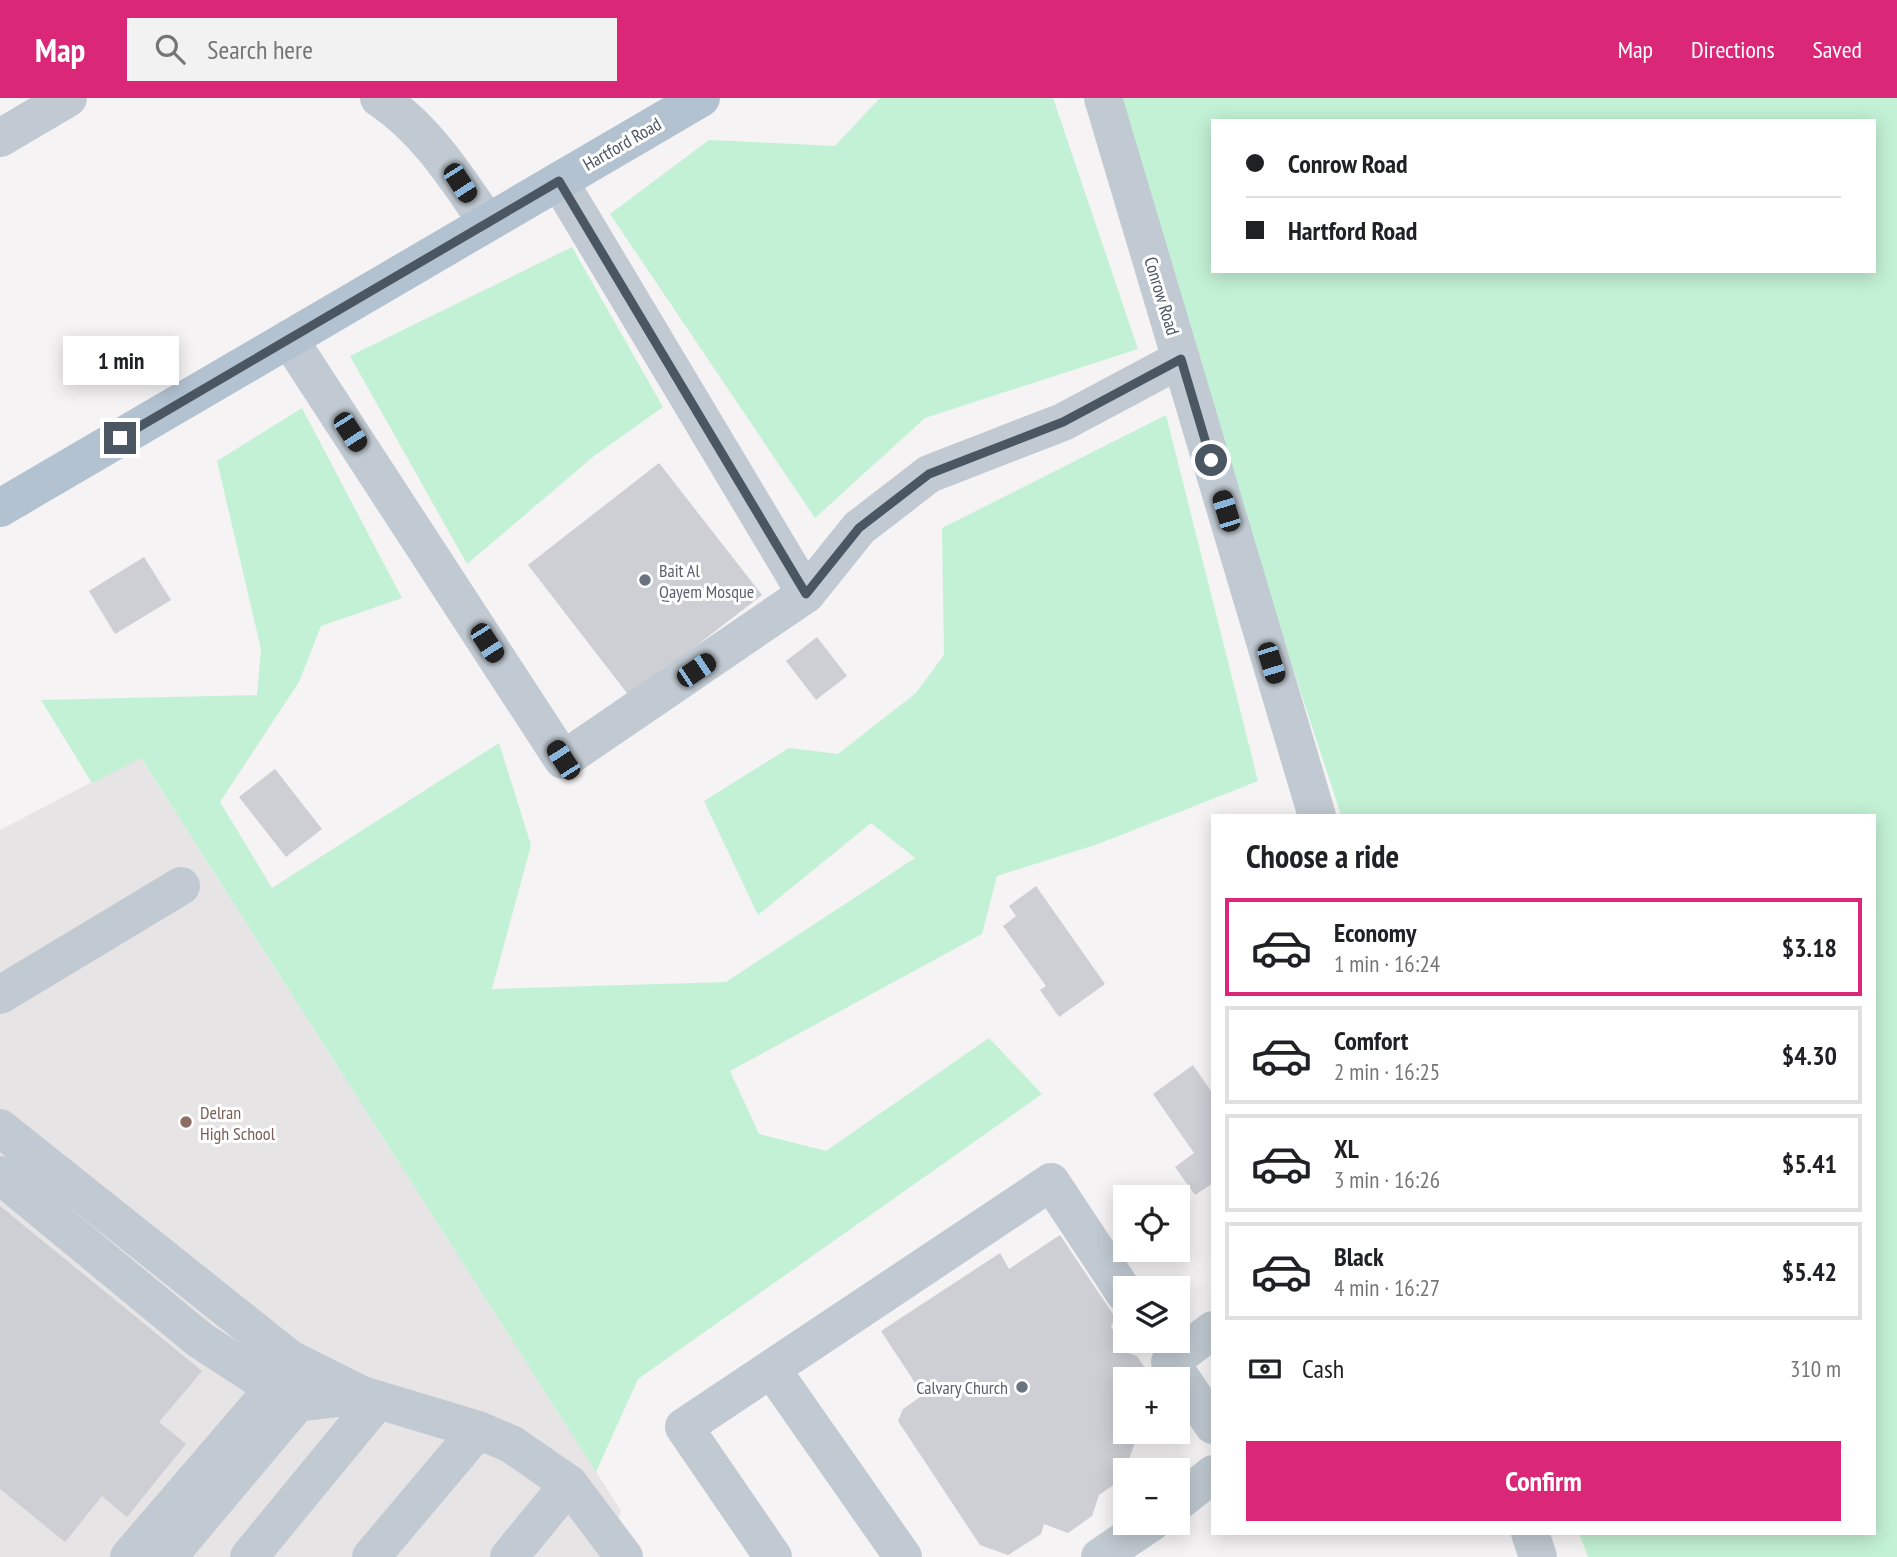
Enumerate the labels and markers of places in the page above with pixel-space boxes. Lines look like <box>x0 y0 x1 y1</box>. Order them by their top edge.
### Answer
place label: Bait Al Qayem Mosque <box>659 559 754 603</box>
marker: Bait Al Qayem Mosque <box>637 572 653 588</box>
place label: Delran High School <box>200 1101 276 1145</box>
marker: Delran High School <box>178 1114 194 1130</box>
place label: Calvary Church <box>916 1376 1008 1399</box>
marker: Calvary Church <box>1014 1379 1030 1395</box>

